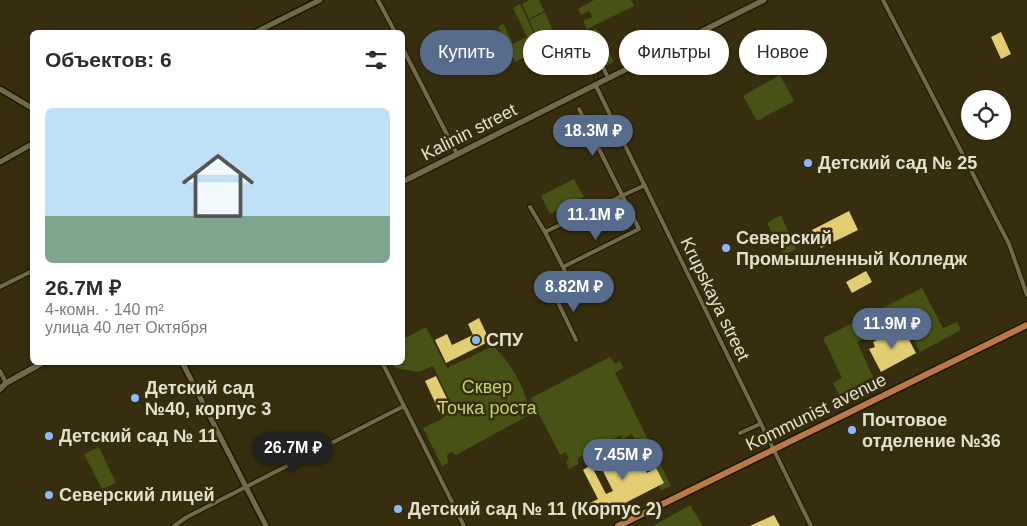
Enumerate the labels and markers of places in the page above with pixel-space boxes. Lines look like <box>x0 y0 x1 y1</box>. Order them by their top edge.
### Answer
pin: 18.3M ₽ <box>547 114 639 157</box>
place label: Детский сад № 25 <box>818 153 977 173</box>
marker: Детский сад № 25 <box>802 157 814 169</box>
pin: 11.1M ₽ <box>550 198 642 241</box>
place label: Северский Промышленный Колледж <box>736 228 967 269</box>
marker: Северский Промышленный Колледж <box>720 242 732 254</box>
pin: 8.82M ₽ <box>528 270 620 313</box>
pin: 11.9M ₽ <box>846 308 938 350</box>
place label: СПУ <box>486 330 524 350</box>
marker: СПУ <box>470 334 482 346</box>
place label: Детский сад №40, корпус 3 <box>145 378 271 419</box>
marker: Детский сад №40, корпус 3 <box>129 392 141 404</box>
place label: Почтовое отделение №36 <box>862 410 1001 451</box>
marker: Почтовое отделение №36 <box>846 424 858 436</box>
place label: Детский сад № 11 <box>59 426 217 446</box>
marker: Детский сад № 11 <box>43 430 55 442</box>
pin: 26.7M ₽ <box>247 432 339 474</box>
pin: 7.45M ₽ <box>577 438 669 481</box>
place label: Северский лицей <box>59 485 215 505</box>
marker: Северский лицей <box>43 489 55 501</box>
place label: Детский сад № 11 (Корпус 2) <box>408 499 662 519</box>
marker: Детский сад № 11 (Корпус 2) <box>392 503 404 515</box>

